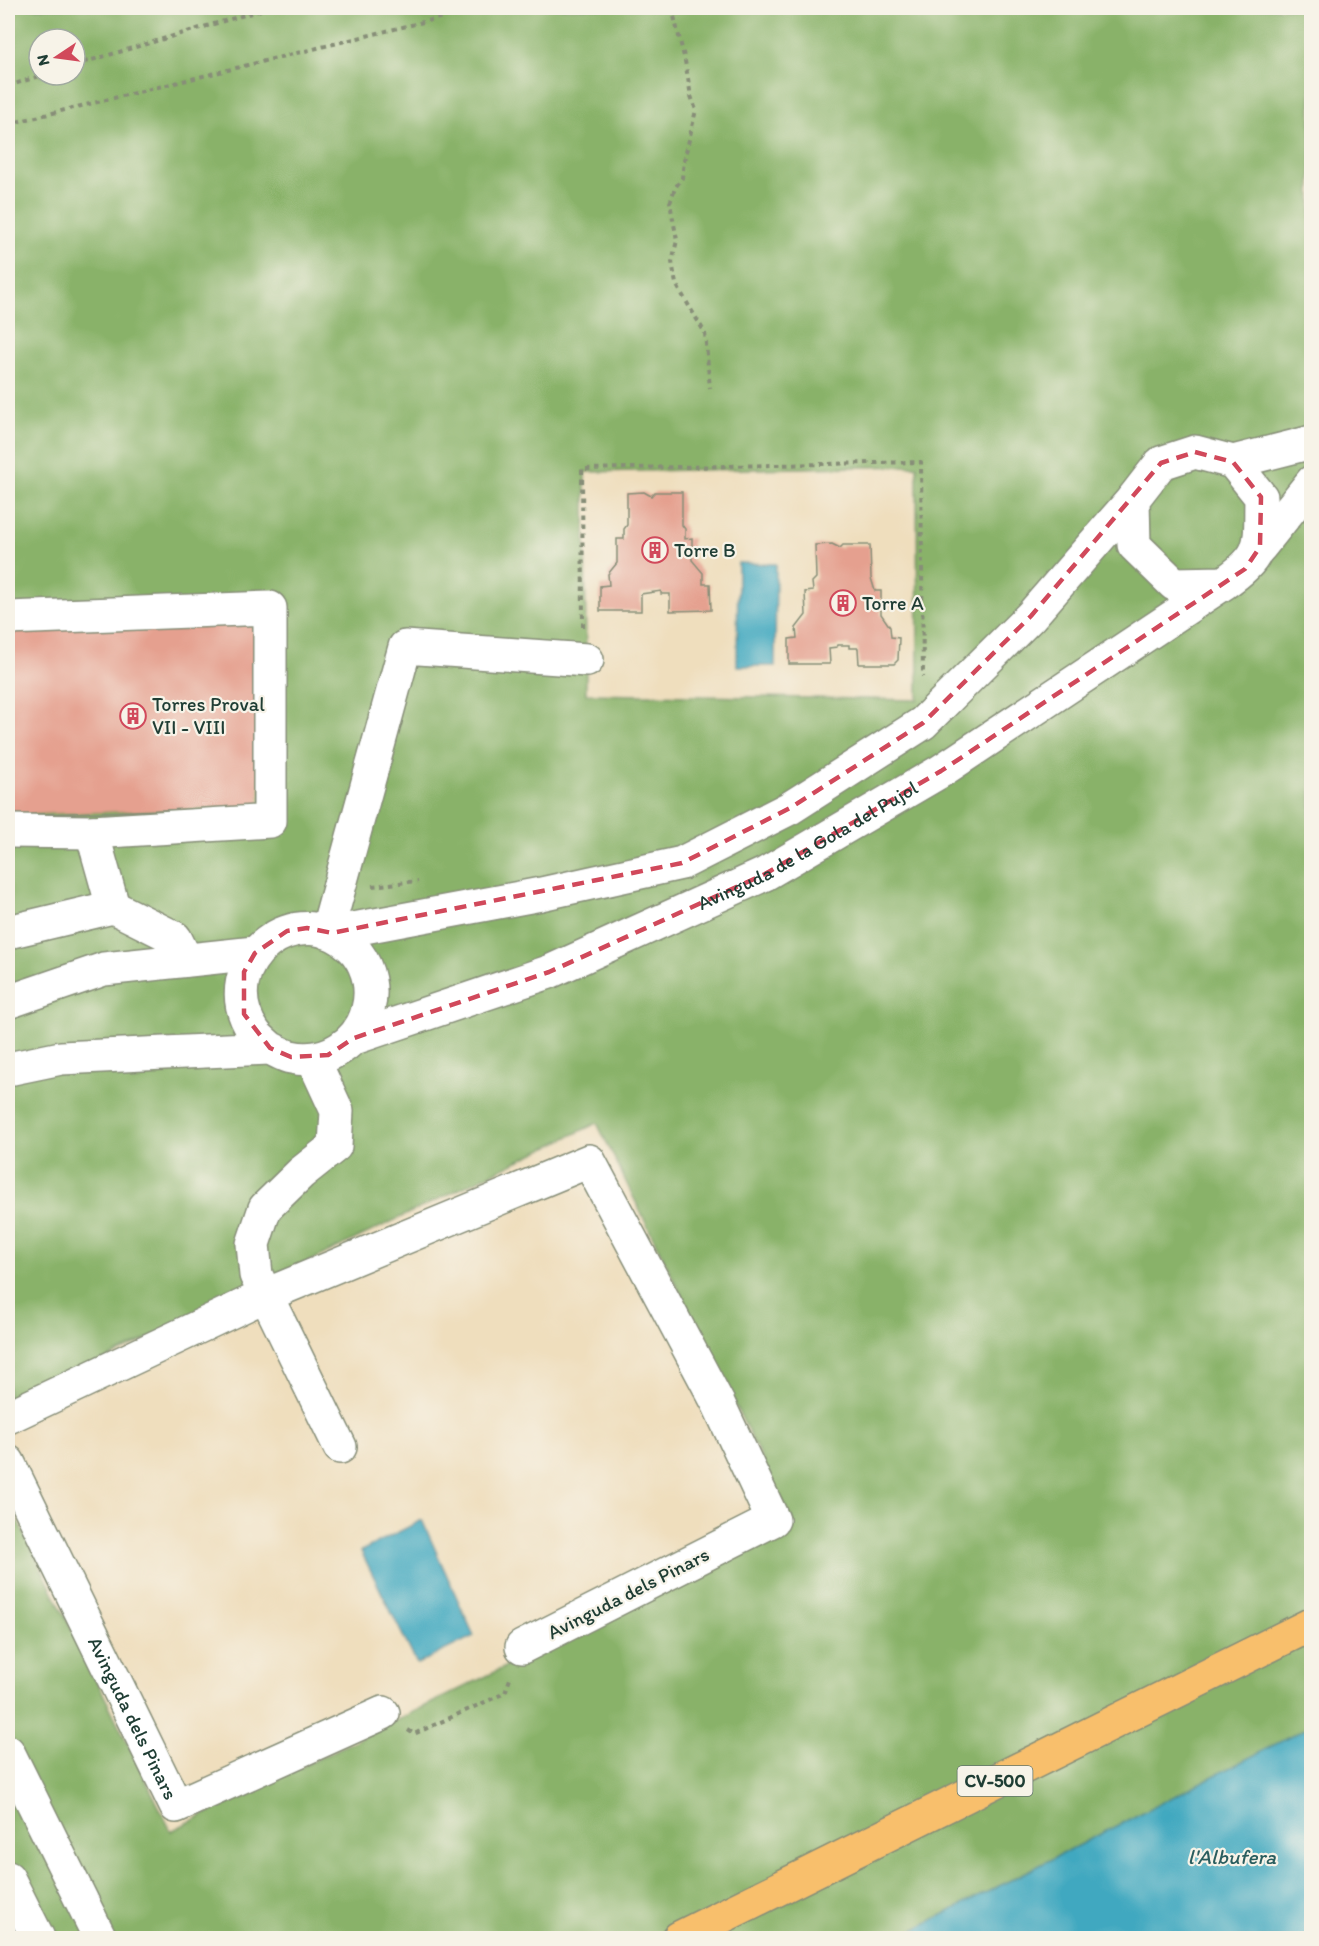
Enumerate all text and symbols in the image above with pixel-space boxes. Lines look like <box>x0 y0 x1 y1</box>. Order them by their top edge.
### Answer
north arrow <box>27 27 87 87</box>
text: N <box>32 53 53 68</box>
building icon: Torre B <box>640 535 670 565</box>
place label: Torre B <box>674 538 736 562</box>
building icon: Torre A <box>828 588 858 618</box>
place label: Torre A <box>862 591 924 615</box>
place label: Torres Proval VII - VIII <box>152 692 265 739</box>
building icon: Torres Proval VII - VIII <box>118 701 148 731</box>
street label: Avinguda de la Gola del Pujol <box>694 775 922 915</box>
street label: Avinguda dels Pinars <box>543 1542 713 1644</box>
street label: Avinguda dels Pinars <box>83 1633 183 1804</box>
road number: CV-500 <box>958 1766 1032 1796</box>
water label: l'Albufera <box>1188 1844 1276 1869</box>

